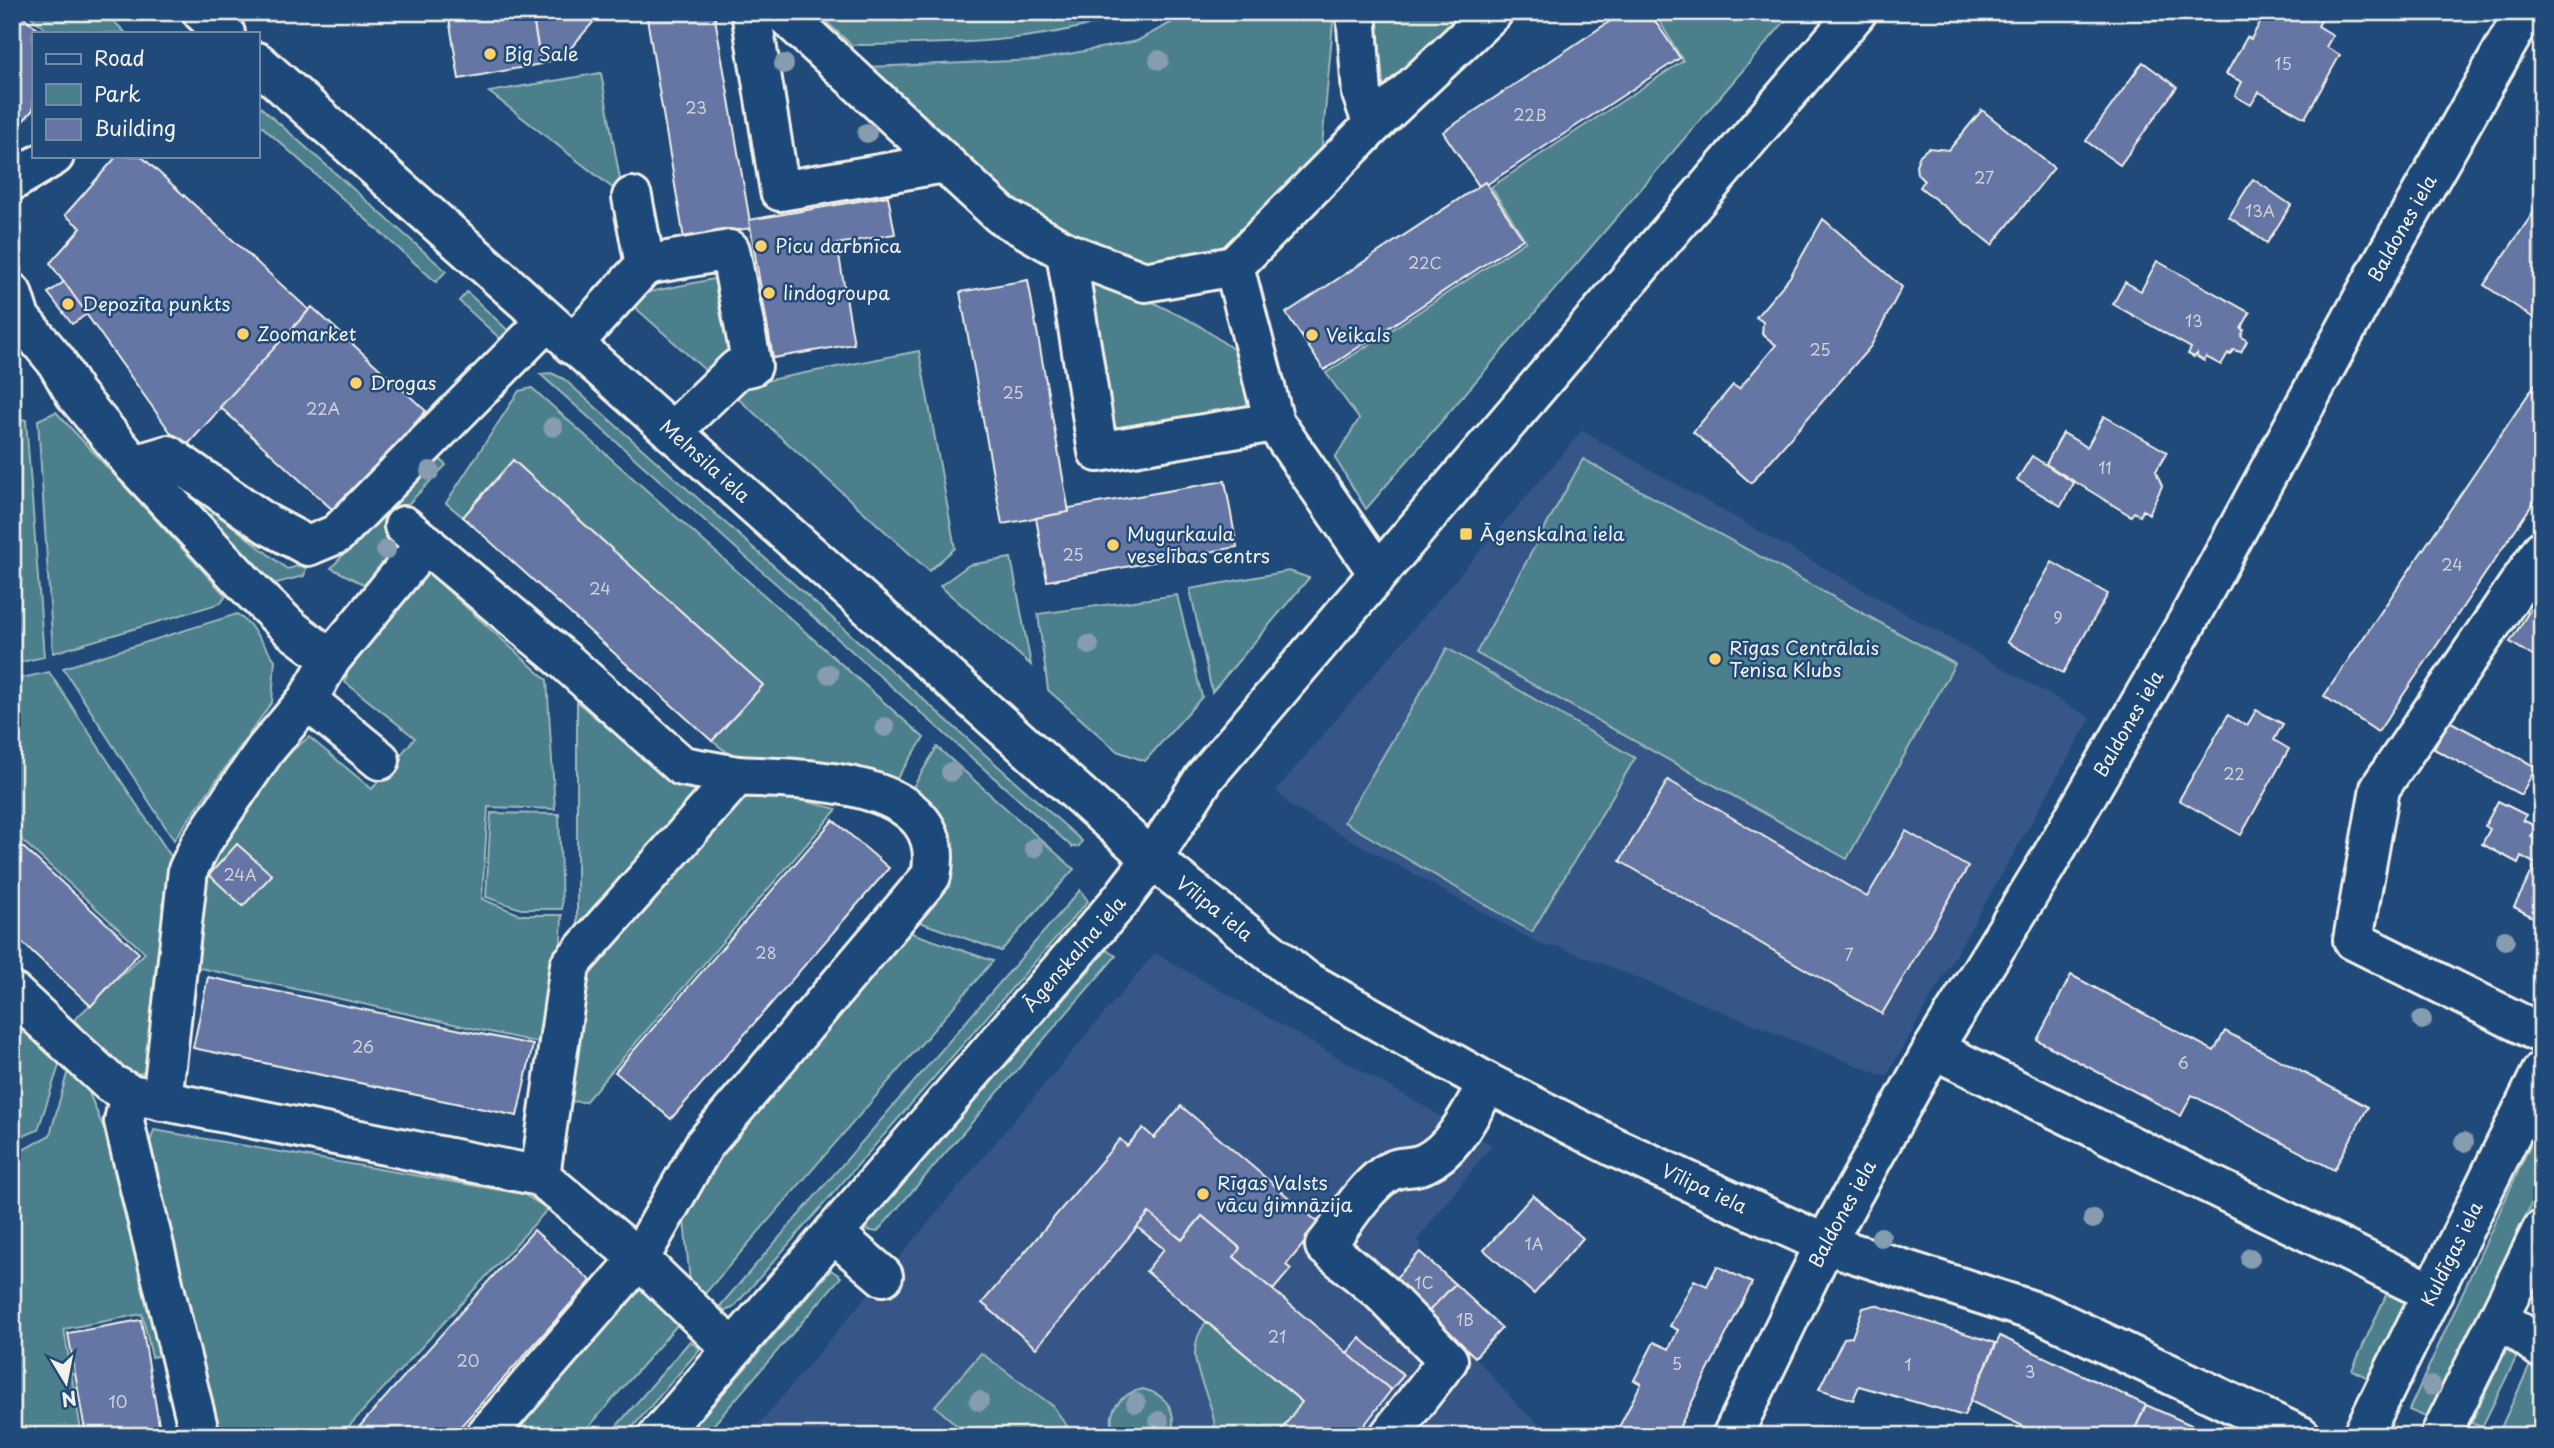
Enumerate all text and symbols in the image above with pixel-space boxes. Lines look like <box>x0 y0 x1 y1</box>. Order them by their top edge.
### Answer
legend <box>32 32 259 158</box>
place label: Big Sale <box>504 39 579 67</box>
text: Road <box>94 41 145 73</box>
marker: Big Sale <box>482 46 498 62</box>
house number: 15 <box>2274 51 2292 75</box>
text: Park <box>94 77 141 109</box>
house number: 23 <box>685 95 707 119</box>
house number: 22B <box>1513 102 1547 126</box>
text: Building <box>94 111 176 143</box>
house number: 27 <box>1974 165 1994 189</box>
street label: Baldones iela <box>2360 169 2443 286</box>
house number: 13A <box>2245 198 2275 222</box>
place label: Picu darbnīca <box>775 231 901 259</box>
marker: Picu darbnīca <box>753 238 769 254</box>
house number: 22C <box>1408 250 1442 274</box>
place label: lindogroupa <box>783 278 890 306</box>
marker: lindogroupa <box>761 285 777 301</box>
place label: Depozīta punkts <box>82 289 230 317</box>
marker: Depozīta punkts <box>60 296 76 312</box>
house number: 13 <box>2185 308 2203 332</box>
place label: Zoomarket <box>257 319 357 347</box>
place label: Veikals <box>1326 320 1390 348</box>
marker: Zoomarket <box>235 326 251 342</box>
marker: Veikals <box>1304 327 1320 343</box>
house number: 25 <box>1809 337 1831 361</box>
place label: Drogas <box>370 368 436 396</box>
marker: Drogas <box>348 375 364 391</box>
house number: 25 <box>1002 380 1024 404</box>
house number: 22A <box>306 396 340 420</box>
street label: Melnsila iela <box>654 412 757 508</box>
house number: 11 <box>2098 455 2112 479</box>
place label: Mugurkaula veselības centrs <box>1127 519 1270 569</box>
place label: Āgenskalna iela <box>1480 519 1625 547</box>
marker: Āgenskalna iela <box>1458 526 1474 542</box>
marker: Mugurkaula veselības centrs <box>1105 537 1121 553</box>
house number: 25 <box>1062 542 1084 566</box>
house number: 24 <box>2441 552 2463 576</box>
house number: 24 <box>589 576 611 600</box>
house number: 9 <box>2053 605 2063 629</box>
place label: Rīgas Centrālais Tenisa Klubs <box>1729 633 1879 683</box>
marker: Rīgas Centrālais Tenisa Klubs <box>1707 651 1723 667</box>
street label: Baldones iela <box>2086 664 2170 781</box>
house number: 22 <box>2223 761 2245 785</box>
house number: 24A <box>223 862 257 886</box>
street label: Vīlipa iela <box>1171 868 1260 947</box>
street label: Āgenskalna iela <box>1016 889 1131 1017</box>
house number: 28 <box>755 940 777 964</box>
house number: 7 <box>1844 942 1854 966</box>
house number: 26 <box>352 1034 374 1058</box>
house number: 6 <box>2177 1050 2189 1074</box>
street label: Baldones iela <box>1801 1154 1882 1272</box>
street label: Vīlipa iela <box>1657 1156 1752 1219</box>
place label: Rīgas Valsts vācu ģimnāzija <box>1217 1168 1353 1218</box>
marker: Rīgas Valsts vācu ģimnāzija <box>1195 1186 1211 1202</box>
street label: Kuldīgas iela <box>2413 1196 2489 1311</box>
house number: 1A <box>1525 1231 1544 1255</box>
house number: 1C <box>1414 1270 1434 1294</box>
house number: 1B <box>1456 1307 1474 1331</box>
house number: 21 <box>1268 1324 1286 1348</box>
north arrow <box>32 1346 102 1416</box>
house number: 20 <box>457 1348 479 1372</box>
house number: 5 <box>1672 1351 1682 1375</box>
house number: 1 <box>1904 1352 1912 1376</box>
house number: 3 <box>2025 1359 2035 1383</box>
text: N <box>59 1385 79 1415</box>
house number: 10 <box>109 1389 127 1413</box>

